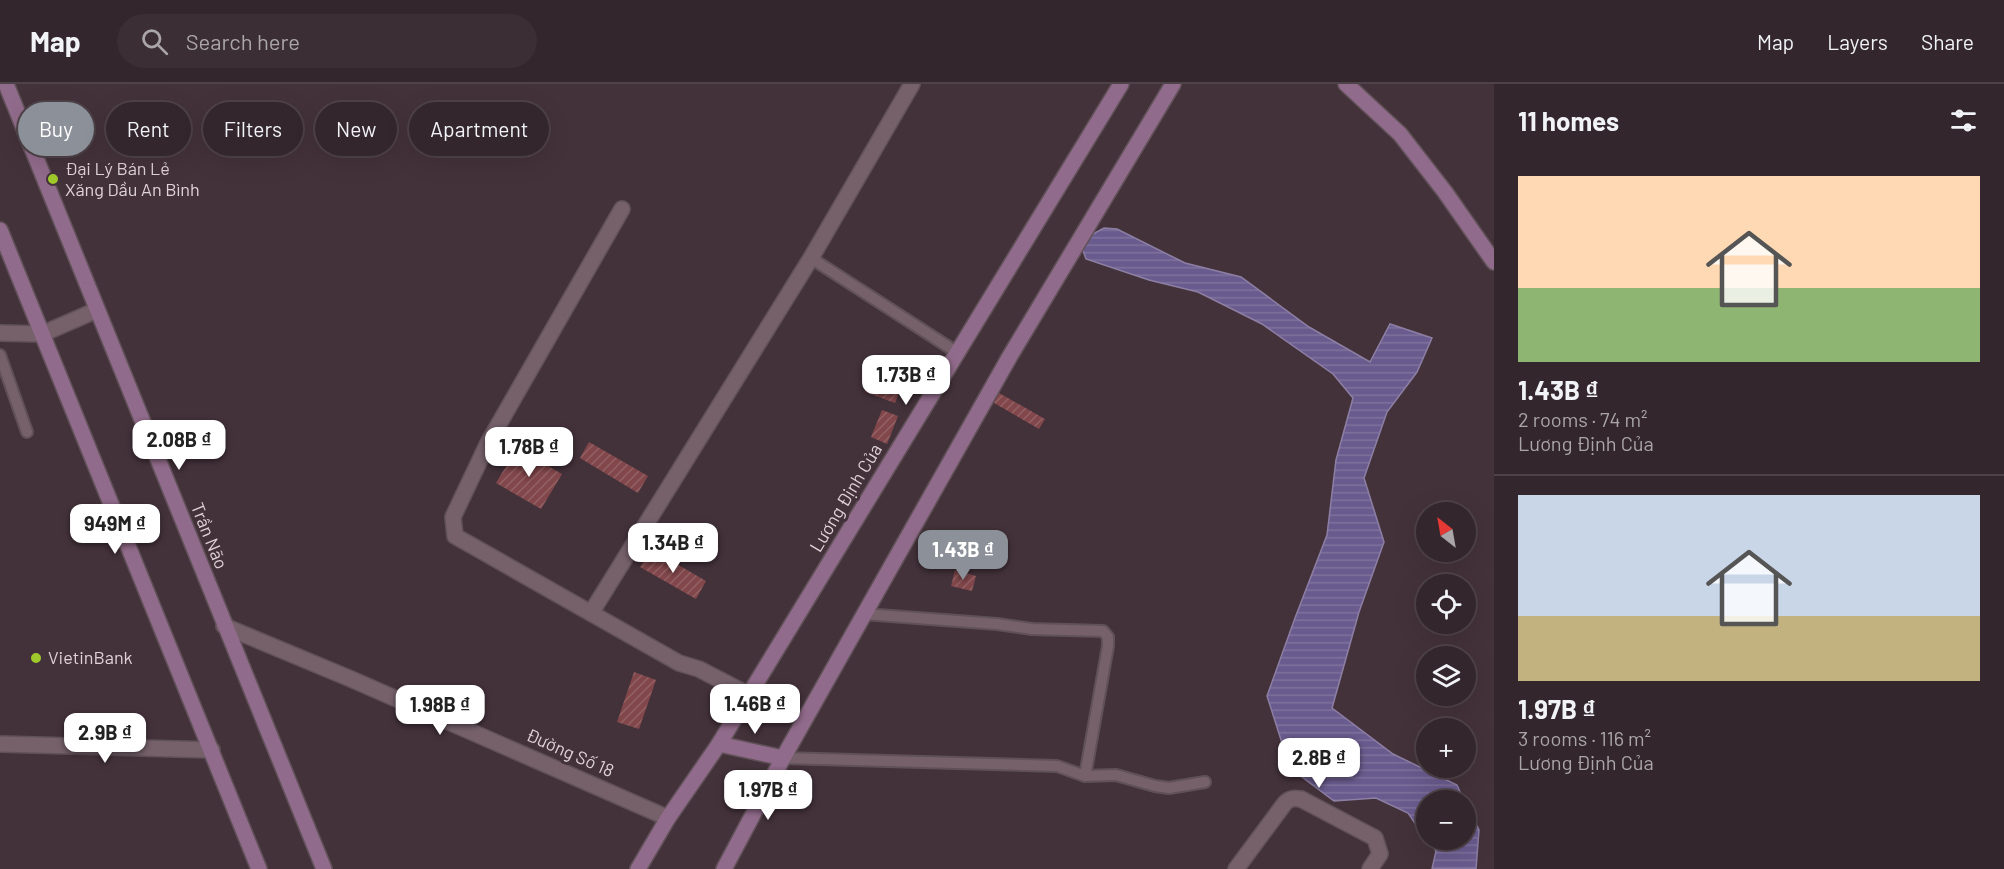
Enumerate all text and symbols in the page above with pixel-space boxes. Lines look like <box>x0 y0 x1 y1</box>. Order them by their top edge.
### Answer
search box <box>117 14 537 68</box>
text: Map <box>30 24 81 58</box>
icon: search <box>138 25 171 58</box>
text: Search here <box>186 28 300 54</box>
text: Map <box>1757 29 1794 54</box>
text: Layers <box>1827 29 1888 54</box>
text: Share <box>1921 29 1974 54</box>
chip: Buy <box>18 102 94 156</box>
chip: Rent <box>106 102 191 156</box>
chip: Filters <box>203 102 303 156</box>
chip: New <box>315 102 397 156</box>
chip: Apartment <box>409 102 549 156</box>
icon: filters <box>1947 104 1980 137</box>
text: 11 homes <box>1518 105 1619 136</box>
place label: Đại Lý Bán Lẻ Xăng Dầu An Bình <box>65 157 200 200</box>
marker: Đại Lý Bán Lẻ Xăng Dầu An Bình <box>46 172 60 186</box>
icon: home <box>1695 215 1803 323</box>
pin: 1.73B ₫ <box>851 355 961 406</box>
text: 1.73B ₫ <box>876 362 936 386</box>
text: 1.43B ₫ <box>1518 374 1599 405</box>
text: 2 rooms · 74 m² <box>1518 407 1648 431</box>
pin: 2.08B ₫ <box>124 420 234 471</box>
text: 2.08B ₫ <box>147 427 211 451</box>
pin: 1.78B ₫ <box>474 427 584 478</box>
text: Lương Định Của <box>1518 431 1654 455</box>
text: 1.78B ₫ <box>499 434 559 458</box>
street label: Lương Định Của <box>804 439 886 556</box>
street label: Trần Não <box>187 499 233 572</box>
north arrow <box>1416 502 1476 562</box>
map controls <box>1416 502 1476 850</box>
pin: 949M ₫ <box>66 504 164 555</box>
text: 949M ₫ <box>84 511 146 535</box>
pin: 1.34B ₫ <box>618 523 728 574</box>
text: 1.34B ₫ <box>642 530 704 554</box>
pin: 1.43B ₫ <box>908 530 1018 581</box>
icon: home <box>1695 534 1803 642</box>
text: 1.43B ₫ <box>932 537 994 561</box>
button: locate <box>1416 574 1476 634</box>
place label: VietinBank <box>48 646 133 668</box>
button: layers <box>1416 646 1476 706</box>
marker: VietinBank <box>29 651 43 665</box>
pin: 1.46B ₫ <box>700 684 810 735</box>
pin: 1.98B ₫ <box>385 685 495 736</box>
text: 1.46B ₫ <box>724 691 786 715</box>
text: 1.98B ₫ <box>410 692 470 716</box>
text: 1.97B ₫ <box>1518 693 1596 724</box>
pin: 2.9B ₫ <box>56 713 154 764</box>
button: + <box>1416 718 1476 778</box>
text: 2.9B ₫ <box>78 720 132 744</box>
street label: Đường Số 18 <box>523 723 618 781</box>
text: 3 rooms · 116 m² <box>1518 726 1651 750</box>
pin: 2.8B ₫ <box>1270 738 1368 789</box>
text: 2.8B ₫ <box>1292 745 1346 769</box>
text: Lương Định Của <box>1518 750 1654 774</box>
pin: 1.97B ₫ <box>713 770 823 821</box>
text: 1.97B ₫ <box>738 777 798 801</box>
button: − <box>1416 790 1476 850</box>

